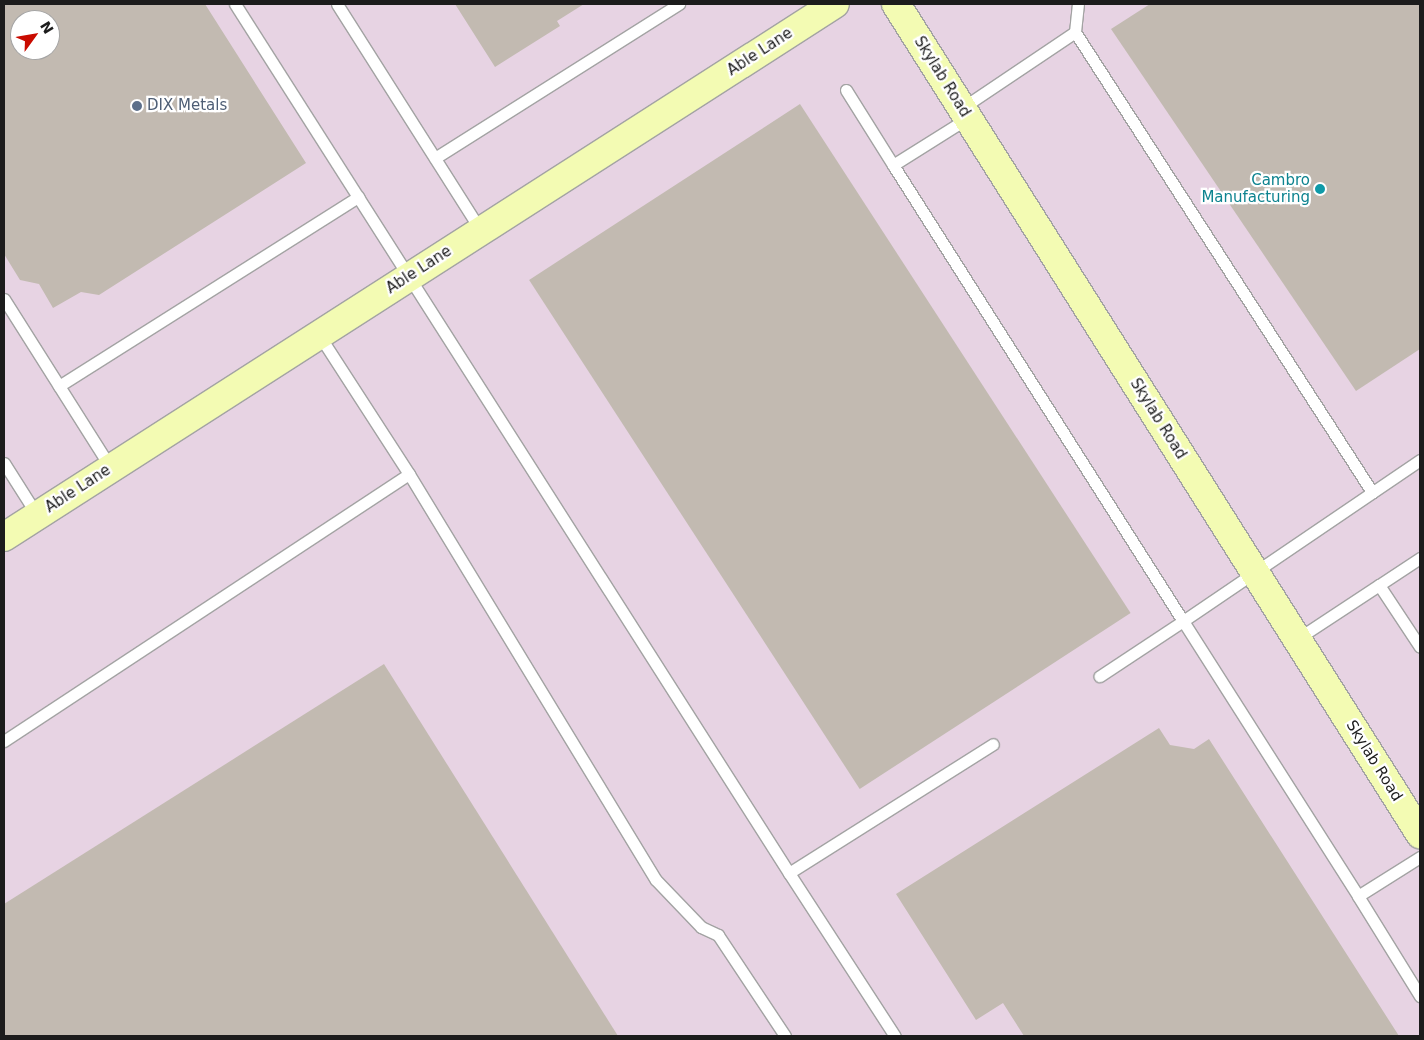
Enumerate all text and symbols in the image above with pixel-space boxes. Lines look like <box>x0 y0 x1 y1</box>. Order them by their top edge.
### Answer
north arrow <box>10 10 60 60</box>
text: N <box>37 18 57 37</box>
street label: Able Lane <box>724 24 796 80</box>
street label: Skylab Road <box>910 33 974 121</box>
place label: DIX Metals <box>147 97 227 115</box>
marker: DIX Metals <box>131 100 143 112</box>
place label: Cambro Manufacturing <box>1201 171 1310 206</box>
marker: Cambro Manufacturing <box>1314 183 1326 195</box>
street label: Able Lane <box>383 242 455 298</box>
street label: Skylab Road <box>1126 375 1190 463</box>
street label: Able Lane <box>42 461 114 517</box>
street label: Skylab Road <box>1342 717 1406 805</box>

